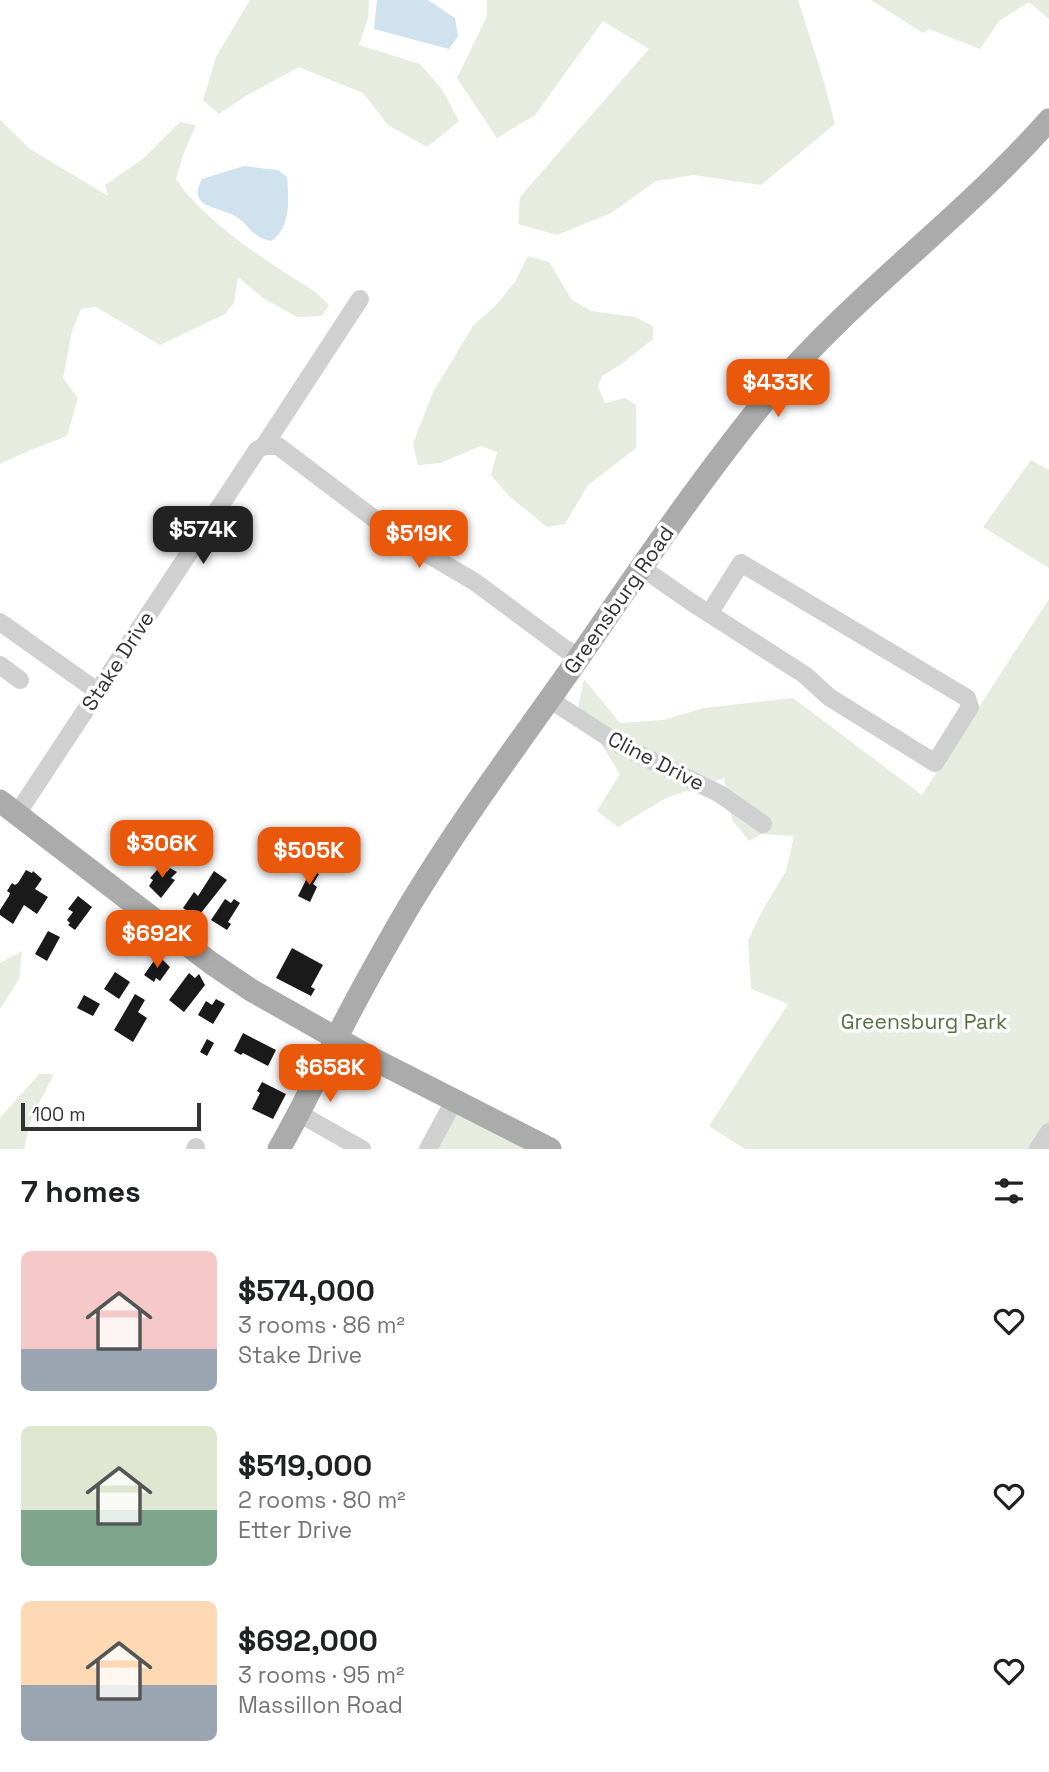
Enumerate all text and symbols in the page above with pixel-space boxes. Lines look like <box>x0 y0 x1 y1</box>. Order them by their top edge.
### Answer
pin: $433K <box>729 360 827 419</box>
text: $433K <box>743 367 813 397</box>
pin: $574K <box>154 506 252 566</box>
pin: $519K <box>370 510 468 570</box>
text: $574K <box>169 514 237 544</box>
text: $519K <box>386 518 452 548</box>
street label: Greensburg Road <box>557 520 680 679</box>
street label: Stake Drive <box>75 606 160 716</box>
street label: Cline Drive <box>603 725 709 796</box>
pin: $306K <box>113 820 211 880</box>
text: $306K <box>126 828 198 858</box>
pin: $505K <box>260 828 358 887</box>
text: $505K <box>274 835 344 865</box>
pin: $692K <box>108 911 206 970</box>
text: $692K <box>122 918 192 948</box>
park label: Greensburg Park <box>841 1008 1007 1035</box>
pin: $658K <box>281 1044 379 1104</box>
text: $658K <box>295 1052 365 1082</box>
scale bar <box>21 1100 201 1132</box>
text: 100 m <box>32 1102 86 1127</box>
text: 7 homes <box>21 1172 141 1211</box>
icon: filters <box>990 1172 1028 1210</box>
text: $574,000 <box>238 1271 375 1310</box>
icon: home <box>77 1279 161 1363</box>
icon: heart <box>990 1302 1028 1340</box>
text: 3 rooms · 86 m² <box>238 1310 405 1340</box>
text: Stake Drive <box>238 1340 362 1370</box>
text: $519,000 <box>238 1446 372 1485</box>
icon: home <box>77 1454 161 1538</box>
icon: heart <box>990 1477 1028 1515</box>
text: 2 rooms · 80 m² <box>238 1485 406 1515</box>
text: Etter Drive <box>238 1515 352 1545</box>
text: $692,000 <box>238 1621 378 1660</box>
icon: home <box>77 1629 161 1713</box>
icon: heart <box>990 1652 1028 1690</box>
text: 3 rooms · 95 m² <box>238 1660 404 1690</box>
text: Massillon Road <box>238 1690 403 1720</box>

